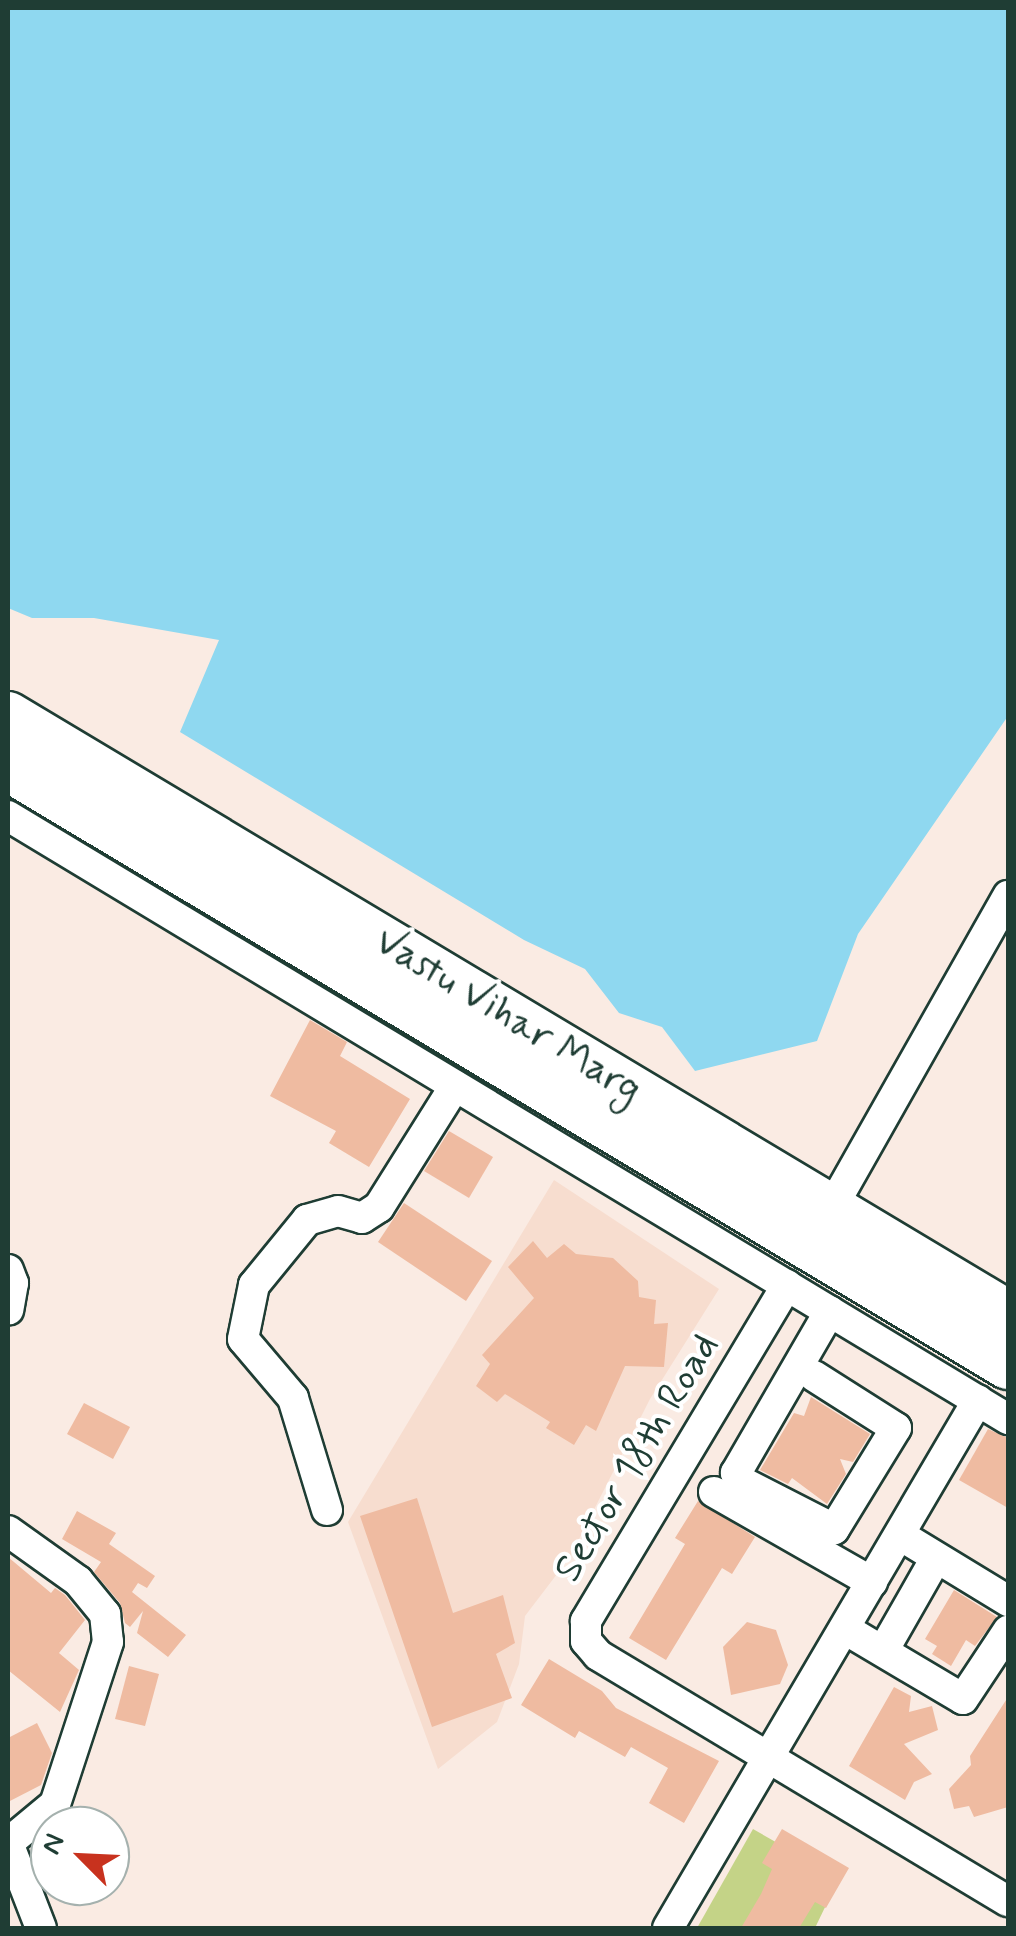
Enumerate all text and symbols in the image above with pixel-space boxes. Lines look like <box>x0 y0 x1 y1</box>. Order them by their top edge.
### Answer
street label: Vastu Vihar Marg <box>368 919 648 1113</box>
street label: Sector 18th Road <box>544 1325 730 1591</box>
north arrow <box>30 1806 130 1906</box>
text: N <box>33 1828 75 1860</box>

